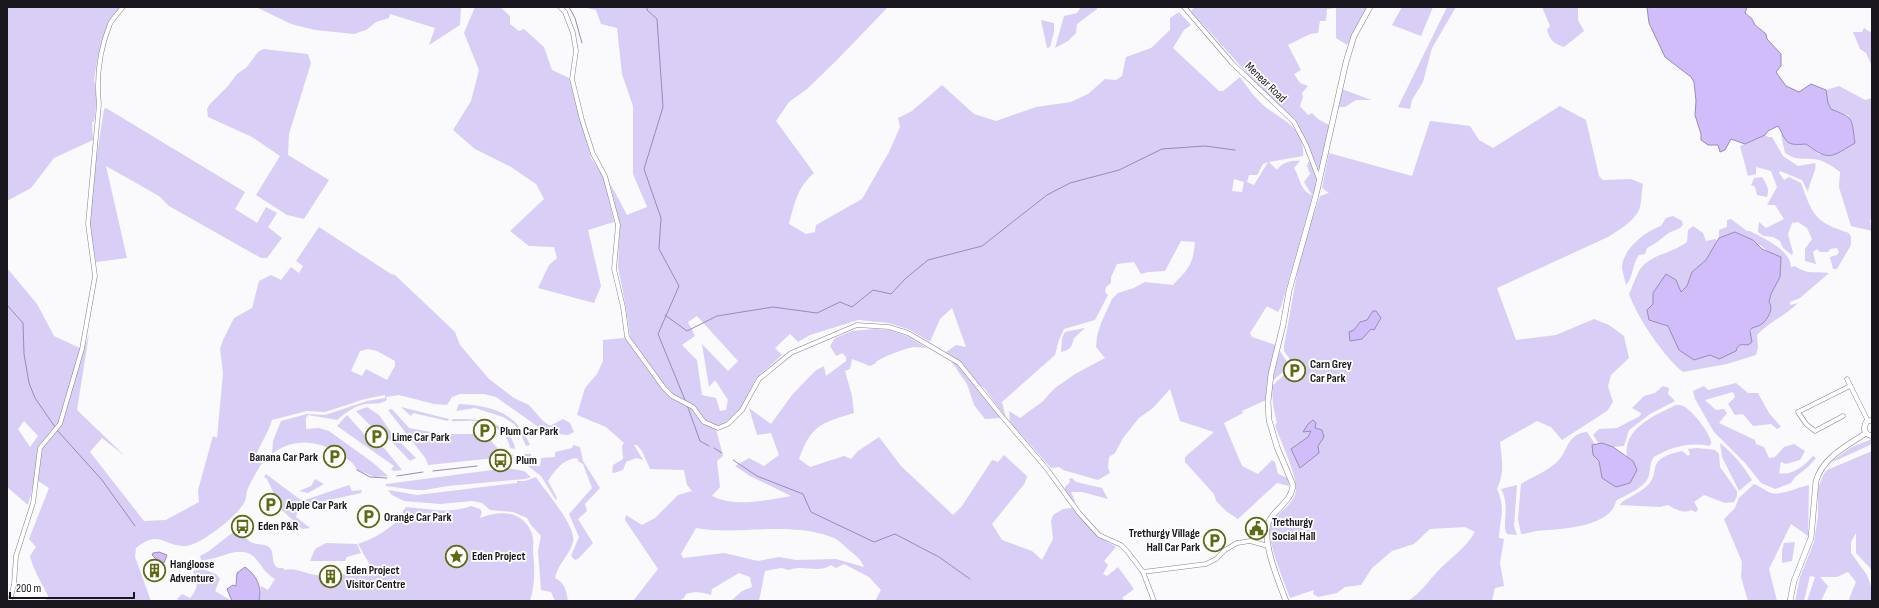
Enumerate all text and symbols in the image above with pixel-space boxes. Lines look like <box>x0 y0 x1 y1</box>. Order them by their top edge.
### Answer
street label: Menear Road <box>1242 59 1290 106</box>
place label: Carn Grey Car Park <box>1310 357 1352 386</box>
parking icon: Carn Grey Car Park <box>1282 358 1308 384</box>
parking icon: Plum Car Park <box>472 418 498 444</box>
parking icon: Lime Car Park <box>364 424 390 450</box>
place label: Plum Car Park <box>500 424 558 439</box>
place label: Lime Car Park <box>392 430 450 445</box>
parking icon: Banana Car Park <box>321 444 347 470</box>
bus stop icon: Plum <box>488 447 514 473</box>
place label: Banana Car Park <box>249 450 318 465</box>
place label: Plum <box>516 453 537 468</box>
parking icon: Apple Car Park <box>258 492 284 518</box>
place label: Apple Car Park <box>285 498 347 513</box>
parking icon: Orange Car Park <box>356 504 382 530</box>
place label: Orange Car Park <box>384 510 452 525</box>
bus stop icon: Eden P&R <box>230 513 256 539</box>
place label: Trethurgy Social Hall <box>1272 515 1316 544</box>
public building icon: Trethurgy Social Hall <box>1243 516 1269 542</box>
place label: Eden P&R <box>258 519 299 534</box>
place label: Trethurgy Village Hall Car Park <box>1129 526 1200 555</box>
parking icon: Trethurgy Village Hall Car Park <box>1202 527 1228 553</box>
place icon: Eden Project <box>443 543 469 569</box>
place label: Eden Project <box>472 549 525 564</box>
place label: Hangloose Adventure <box>169 557 214 586</box>
building icon: Hangloose Adventure <box>142 558 168 584</box>
place label: Eden Project Visitor Centre <box>346 563 405 592</box>
building icon: Eden Project Visitor Centre <box>317 564 343 590</box>
scale bar <box>10 574 134 600</box>
text: 200 m <box>16 581 42 596</box>

